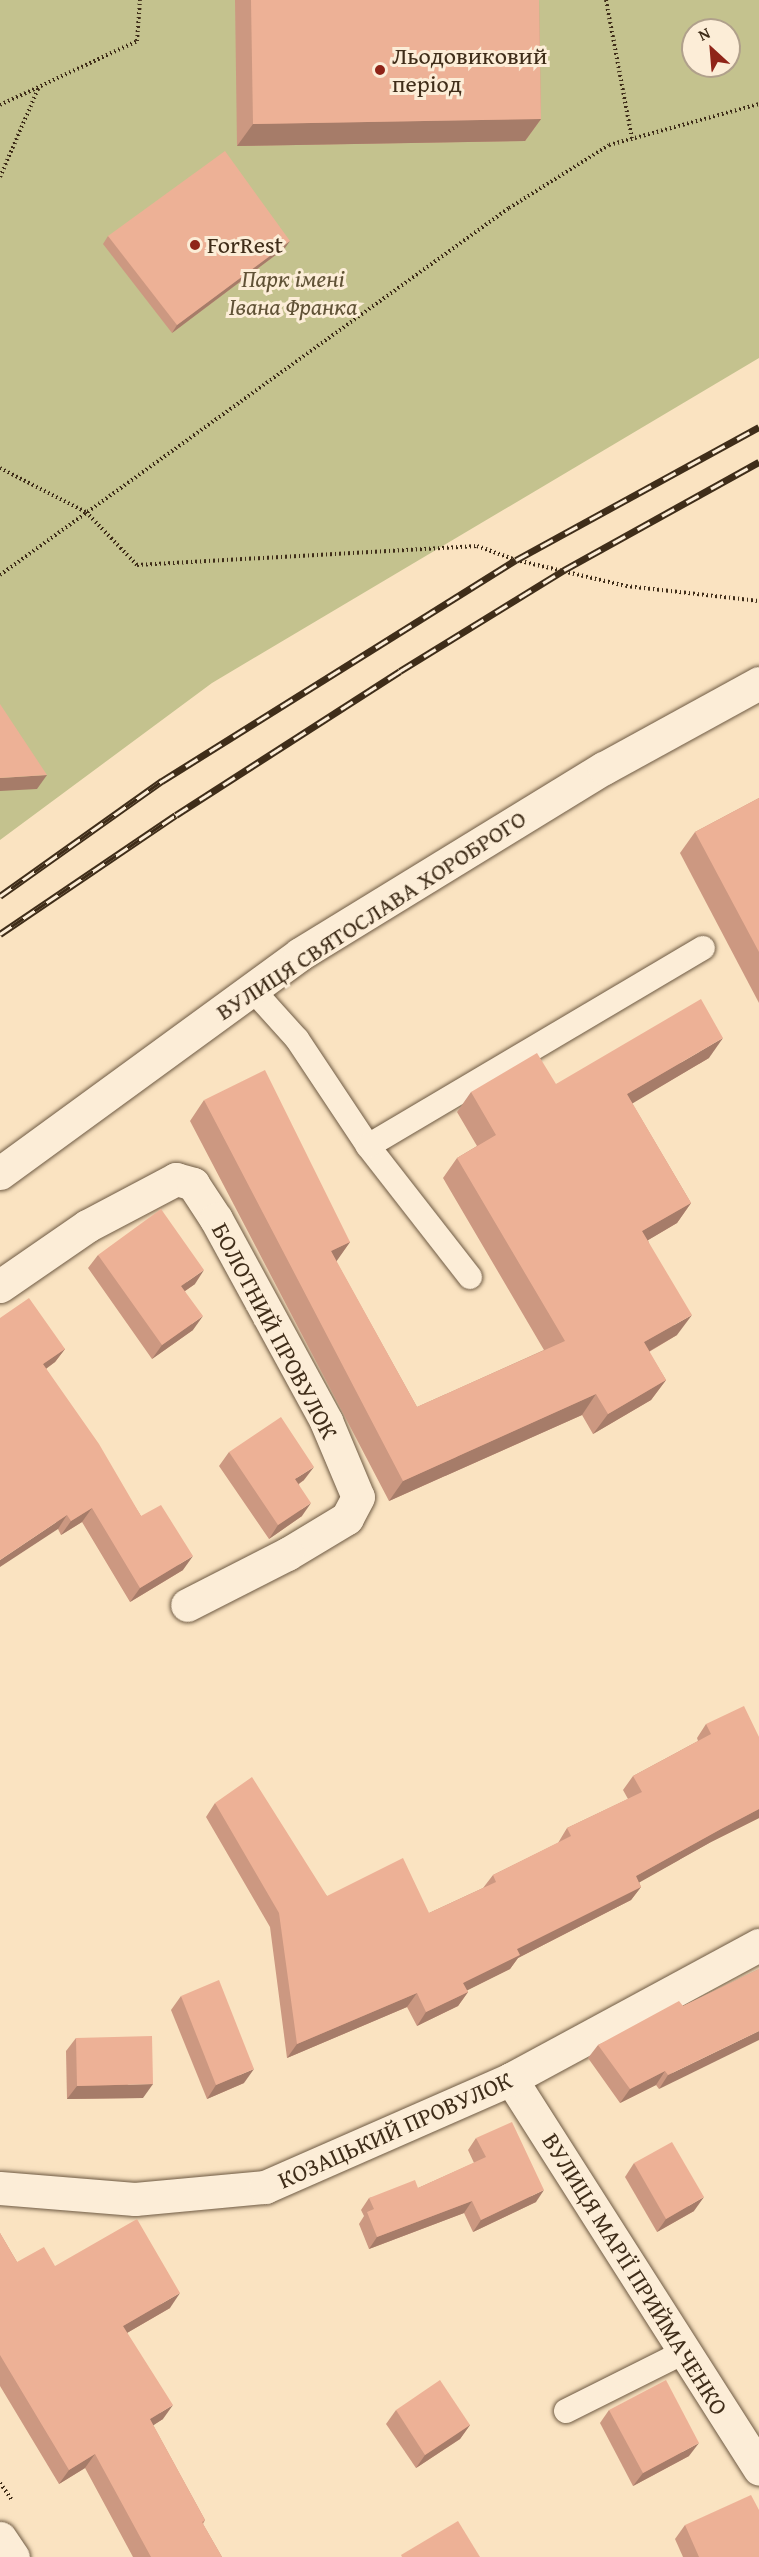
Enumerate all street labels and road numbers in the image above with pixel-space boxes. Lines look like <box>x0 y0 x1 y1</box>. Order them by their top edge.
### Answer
street label: ВУЛИЦЯ СВЯТОСЛАВА ХОРОБРОГО <box>211 804 531 1026</box>
street label: БОЛОТНИЙ ПРОВУЛОК <box>206 1218 344 1444</box>
street label: КОЗАЦЬКИЙ ПРОВУЛОК <box>273 2065 517 2195</box>
street label: ВУЛИЦЯ МАРІЇ ПРИЙМАЧЕНКО <box>536 2128 734 2420</box>

